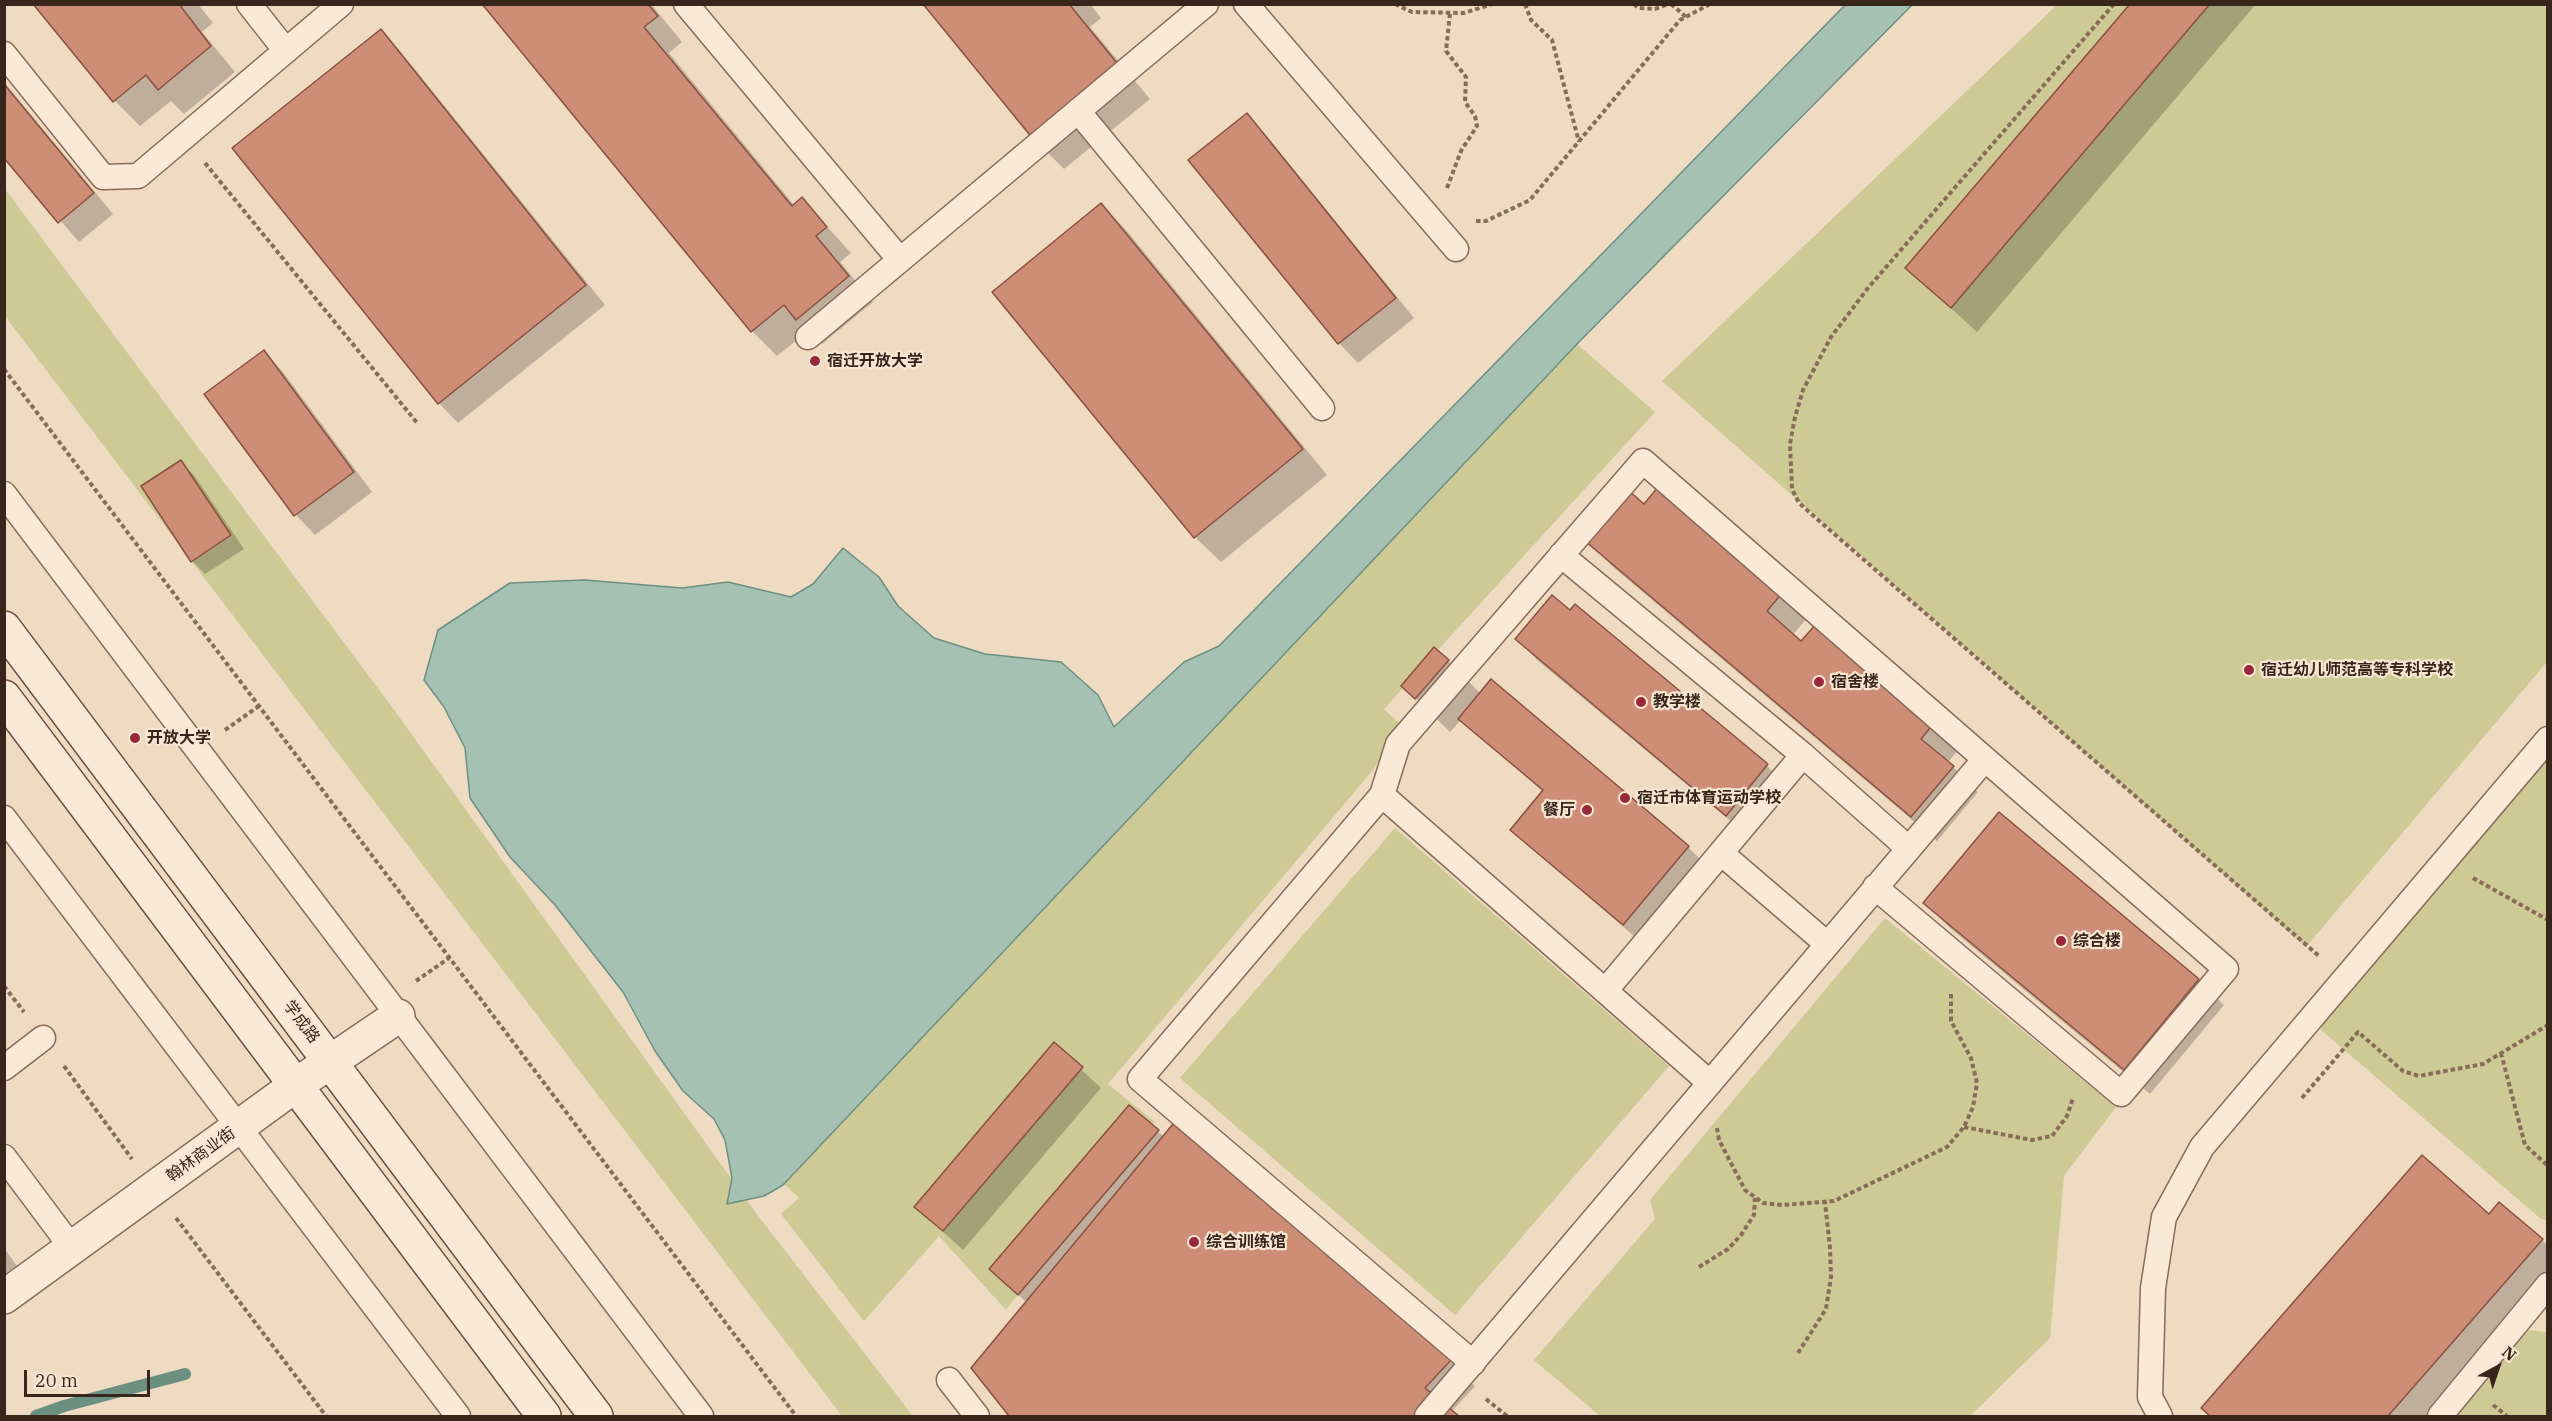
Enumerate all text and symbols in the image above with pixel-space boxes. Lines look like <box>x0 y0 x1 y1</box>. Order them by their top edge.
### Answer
place label: 宿迁开放大学 <box>827 351 923 371</box>
marker: 宿迁开放大学 <box>808 354 822 368</box>
place label: 宿迁幼儿师范高等专科学校 <box>2261 660 2453 680</box>
marker: 宿迁幼儿师范高等专科学校 <box>2242 663 2256 677</box>
place label: 宿舍楼 <box>1831 672 1879 692</box>
marker: 宿舍楼 <box>1812 675 1826 689</box>
place label: 教学楼 <box>1653 692 1701 712</box>
marker: 教学楼 <box>1634 695 1648 709</box>
place label: 开放大学 <box>147 728 211 748</box>
marker: 开放大学 <box>128 731 142 745</box>
place label: 宿迁市体育运动学校 <box>1637 788 1781 808</box>
marker: 宿迁市体育运动学校 <box>1618 791 1632 805</box>
place label: 餐厅 <box>1543 800 1575 820</box>
marker: 餐厅 <box>1580 803 1594 817</box>
place label: 综合楼 <box>2073 931 2121 951</box>
marker: 综合楼 <box>2054 934 2068 948</box>
street label: 学成路 <box>279 997 323 1047</box>
street label: 翰林商业街 <box>163 1124 239 1186</box>
place label: 综合训练馆 <box>1206 1232 1286 1252</box>
marker: 综合训练馆 <box>1187 1235 1201 1249</box>
north arrow <box>2468 1337 2528 1397</box>
text: N <box>2498 1341 2521 1365</box>
scale bar <box>27 1358 153 1396</box>
text: 20 m <box>35 1369 78 1392</box>

